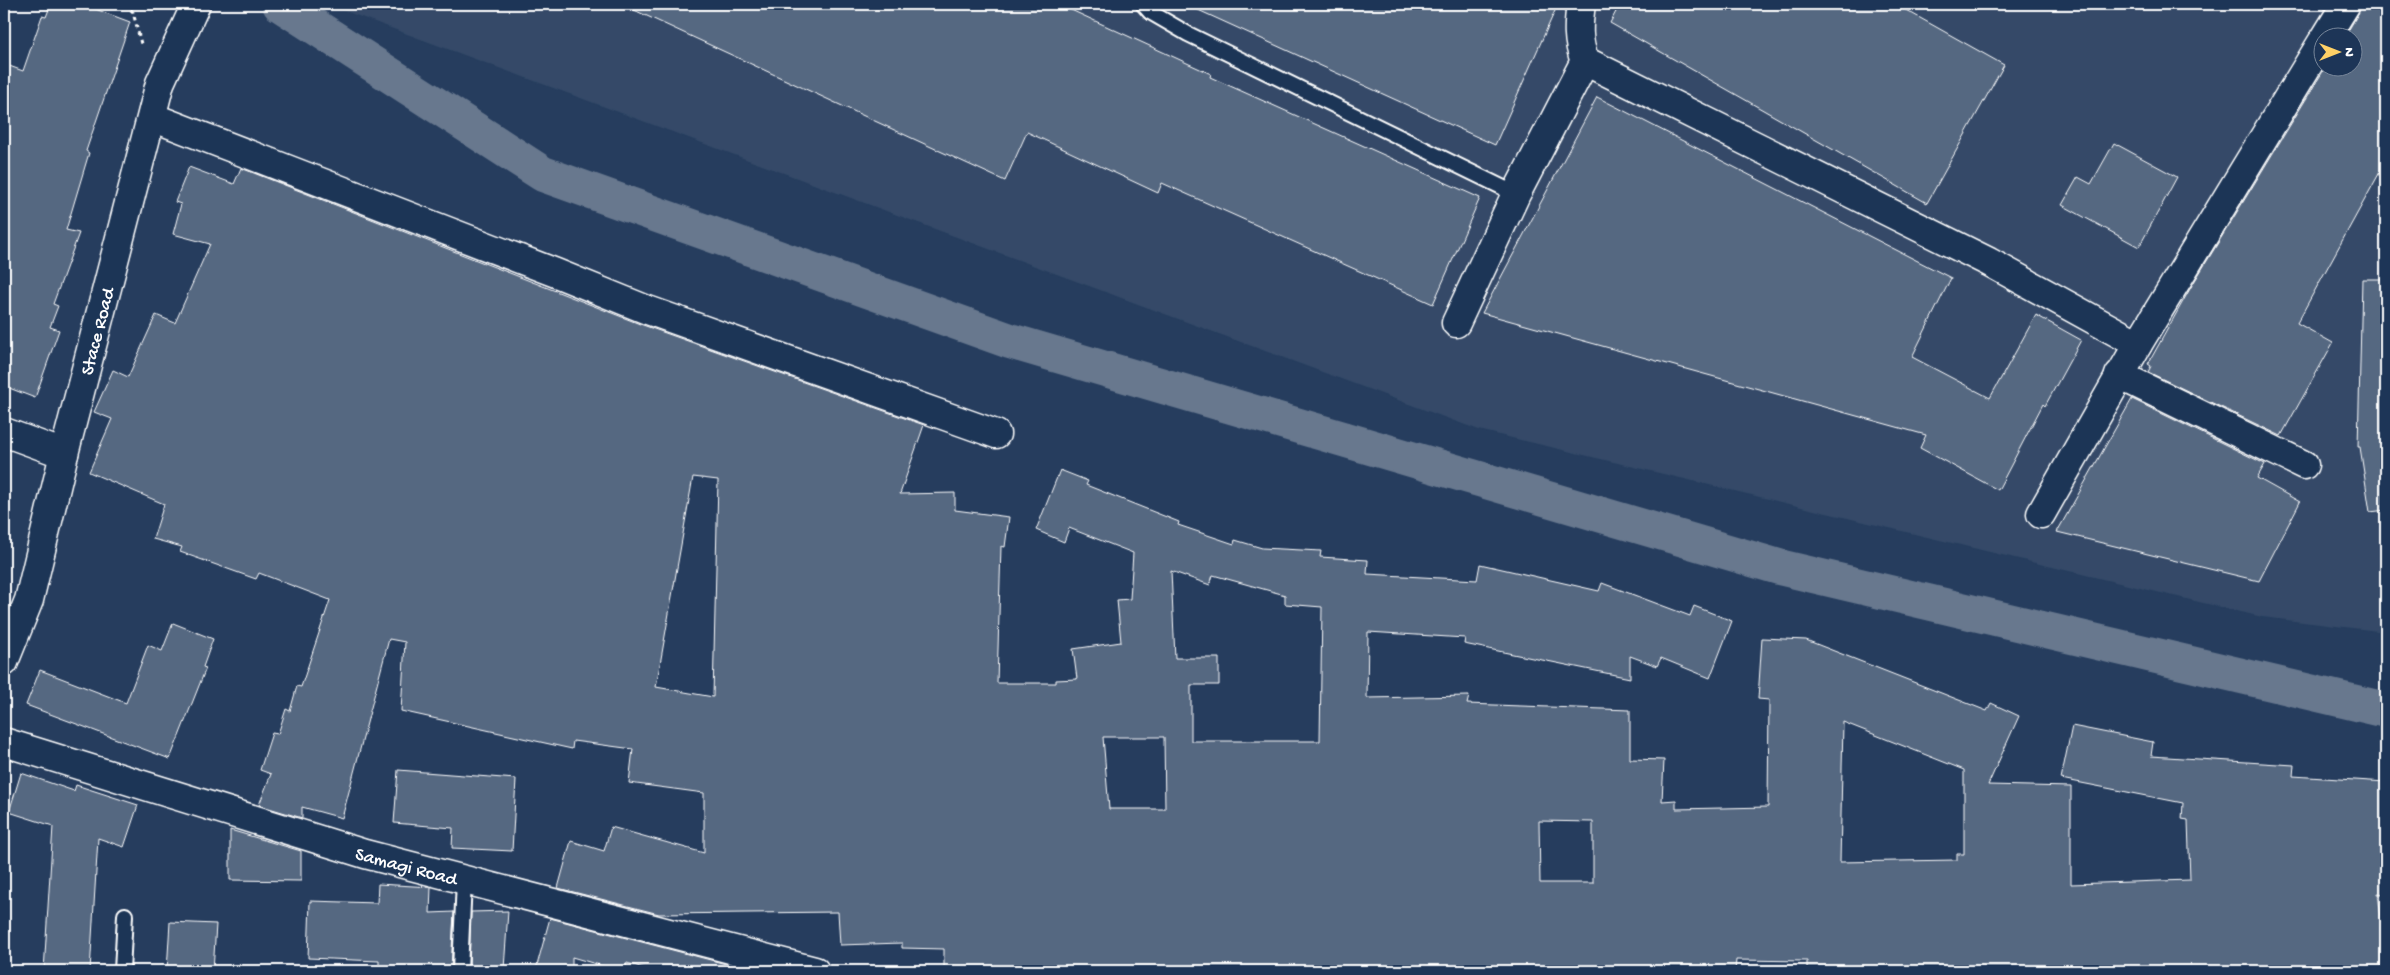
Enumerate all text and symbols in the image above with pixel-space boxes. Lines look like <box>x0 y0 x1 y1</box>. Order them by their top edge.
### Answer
north arrow <box>2312 28 2362 78</box>
text: N <box>2340 47 2357 57</box>
street label: Stace Road <box>77 284 122 378</box>
street label: Samagi Road <box>352 844 461 893</box>

